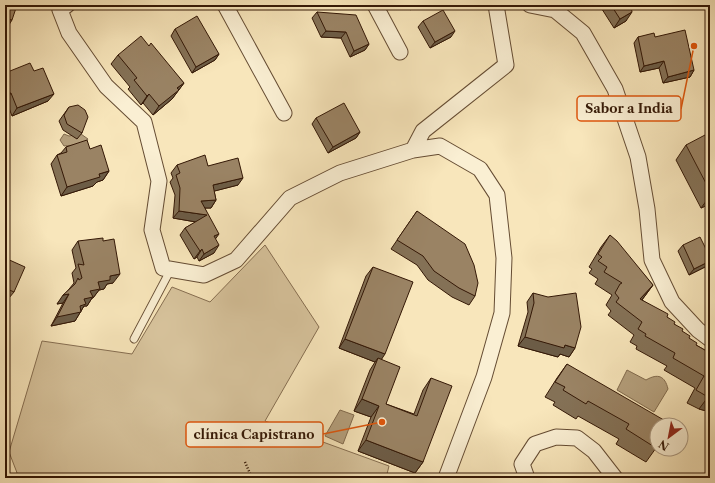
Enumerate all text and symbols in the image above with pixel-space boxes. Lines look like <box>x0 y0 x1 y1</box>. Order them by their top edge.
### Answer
callout: Sabor a India <box>577 96 681 121</box>
text: Sabor a India <box>585 100 673 116</box>
north arrow <box>649 417 689 457</box>
callout: clínica Capistrano <box>186 422 323 447</box>
text: clínica Capistrano <box>193 426 315 442</box>
text: N <box>656 437 671 454</box>

